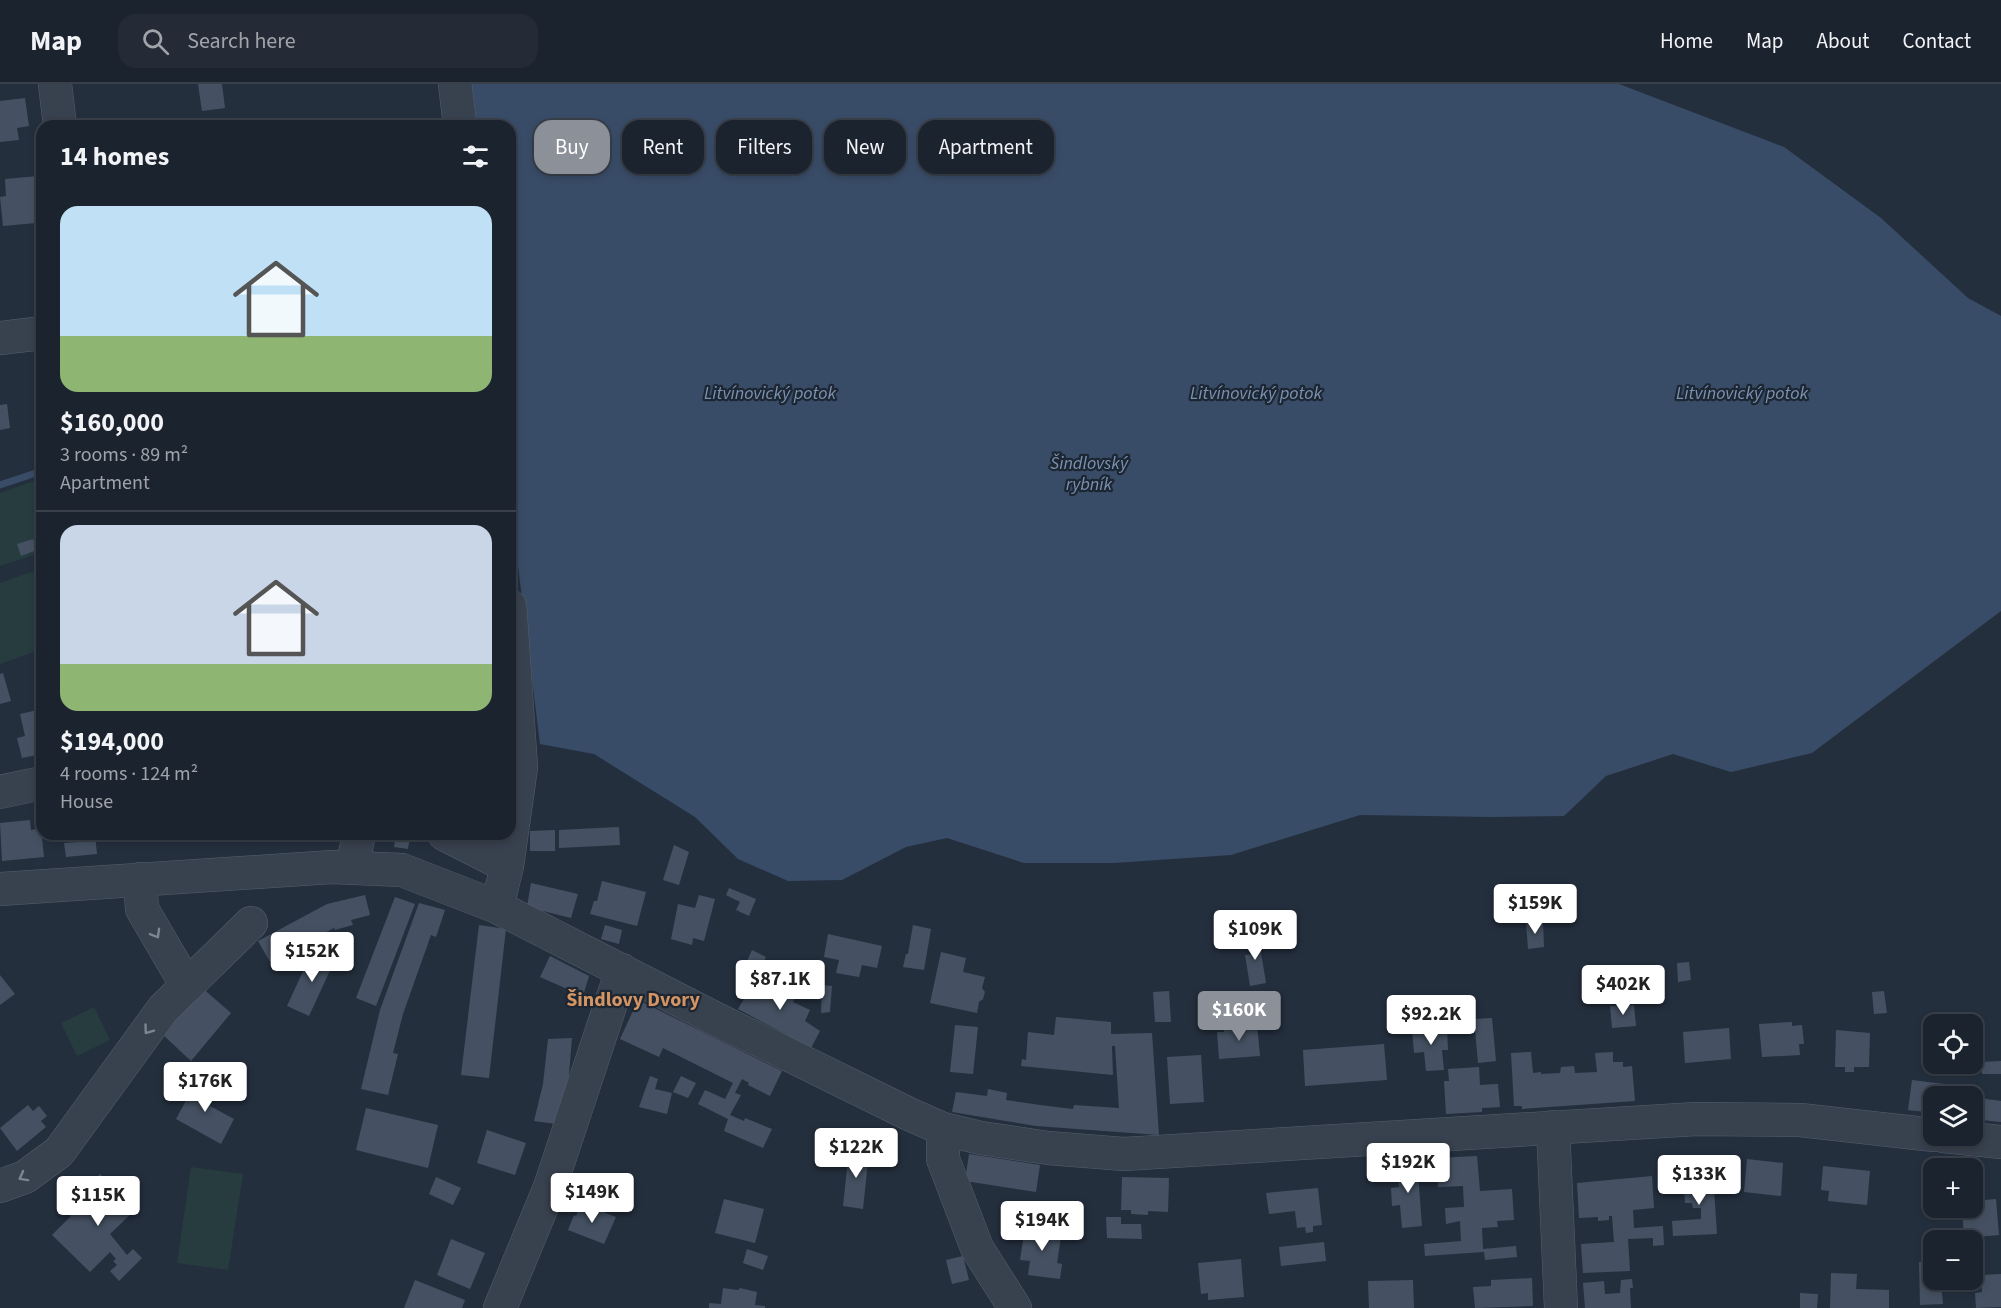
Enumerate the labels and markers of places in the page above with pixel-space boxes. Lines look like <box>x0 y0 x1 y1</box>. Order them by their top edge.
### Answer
pin: $159K <box>1493 884 1577 935</box>
pin: $109K <box>1213 910 1297 961</box>
pin: $152K <box>270 932 354 983</box>
pin: $87.1K <box>731 960 829 1011</box>
pin: $402K <box>1581 965 1665 1016</box>
pin: $160K <box>1197 991 1281 1042</box>
pin: $92.2K <box>1382 995 1480 1046</box>
pin: $176K <box>163 1062 247 1113</box>
pin: $122K <box>814 1128 898 1179</box>
pin: $192K <box>1366 1143 1450 1194</box>
pin: $133K <box>1657 1155 1741 1206</box>
pin: $149K <box>550 1173 634 1224</box>
pin: $115K <box>56 1176 140 1227</box>
pin: $194K <box>1000 1201 1084 1252</box>

